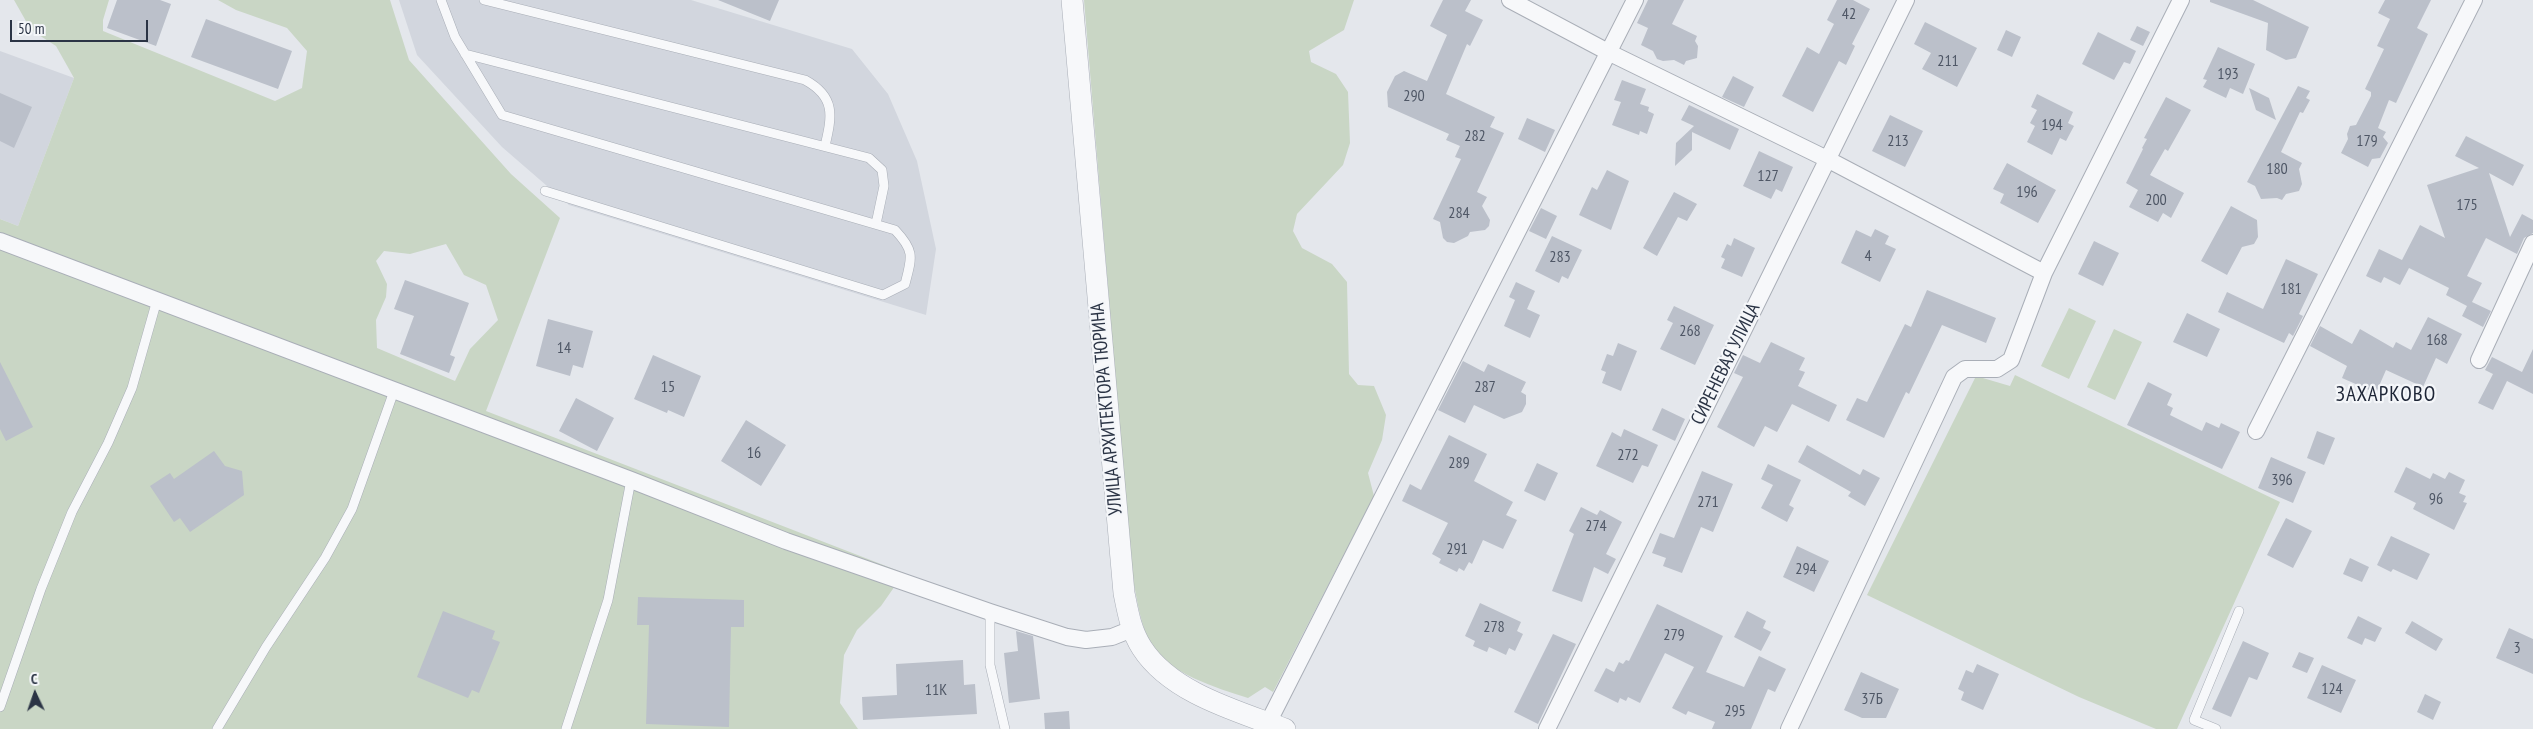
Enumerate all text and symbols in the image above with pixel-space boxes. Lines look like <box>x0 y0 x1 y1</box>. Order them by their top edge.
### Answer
house number: 42 <box>1842 4 1856 24</box>
scale bar <box>12 10 150 42</box>
text: 50 m <box>18 19 44 38</box>
house number: 211 <box>1937 51 1959 71</box>
house number: 193 <box>2217 64 2239 84</box>
house number: 290 <box>1403 86 1425 106</box>
house number: 194 <box>2041 115 2063 135</box>
house number: 282 <box>1464 126 1486 146</box>
house number: 213 <box>1887 131 1909 151</box>
house number: 179 <box>2356 131 2378 151</box>
house number: 180 <box>2266 159 2288 179</box>
house number: 127 <box>1757 166 1779 186</box>
house number: 196 <box>2016 182 2038 202</box>
house number: 200 <box>2145 190 2167 210</box>
house number: 175 <box>2456 195 2478 215</box>
house number: 284 <box>1448 203 1470 223</box>
house number: 4 <box>1864 246 1872 266</box>
house number: 283 <box>1549 247 1571 267</box>
house number: 181 <box>2280 279 2302 299</box>
street label: СИРЕНЕВАЯ УЛИЦА <box>1687 299 1765 429</box>
street label: УЛИЦА АРХИТЕКТОРА ТЮРИНА <box>1086 302 1128 516</box>
house number: 268 <box>1679 321 1701 341</box>
house number: 168 <box>2426 330 2448 350</box>
house number: 14 <box>557 338 571 358</box>
house number: 15 <box>661 377 675 397</box>
house number: 287 <box>1474 377 1496 397</box>
district label: ЗАХАРКОВО <box>2335 382 2437 408</box>
house number: 16 <box>747 443 761 463</box>
house number: 272 <box>1617 445 1639 465</box>
house number: 289 <box>1448 453 1470 473</box>
house number: 396 <box>2271 470 2293 490</box>
house number: 96 <box>2429 489 2443 509</box>
house number: 271 <box>1697 492 1719 512</box>
house number: 274 <box>1585 516 1607 536</box>
house number: 291 <box>1446 539 1468 559</box>
house number: 294 <box>1795 559 1817 579</box>
house number: 278 <box>1483 617 1505 637</box>
house number: 279 <box>1663 625 1685 645</box>
house number: 3 <box>2513 638 2521 658</box>
north arrow <box>10 669 60 719</box>
text: С <box>31 670 38 688</box>
house number: 124 <box>2321 679 2343 699</box>
house number: 11К <box>925 680 947 700</box>
house number: 37Б <box>1861 689 1883 709</box>
house number: 295 <box>1724 701 1746 721</box>

